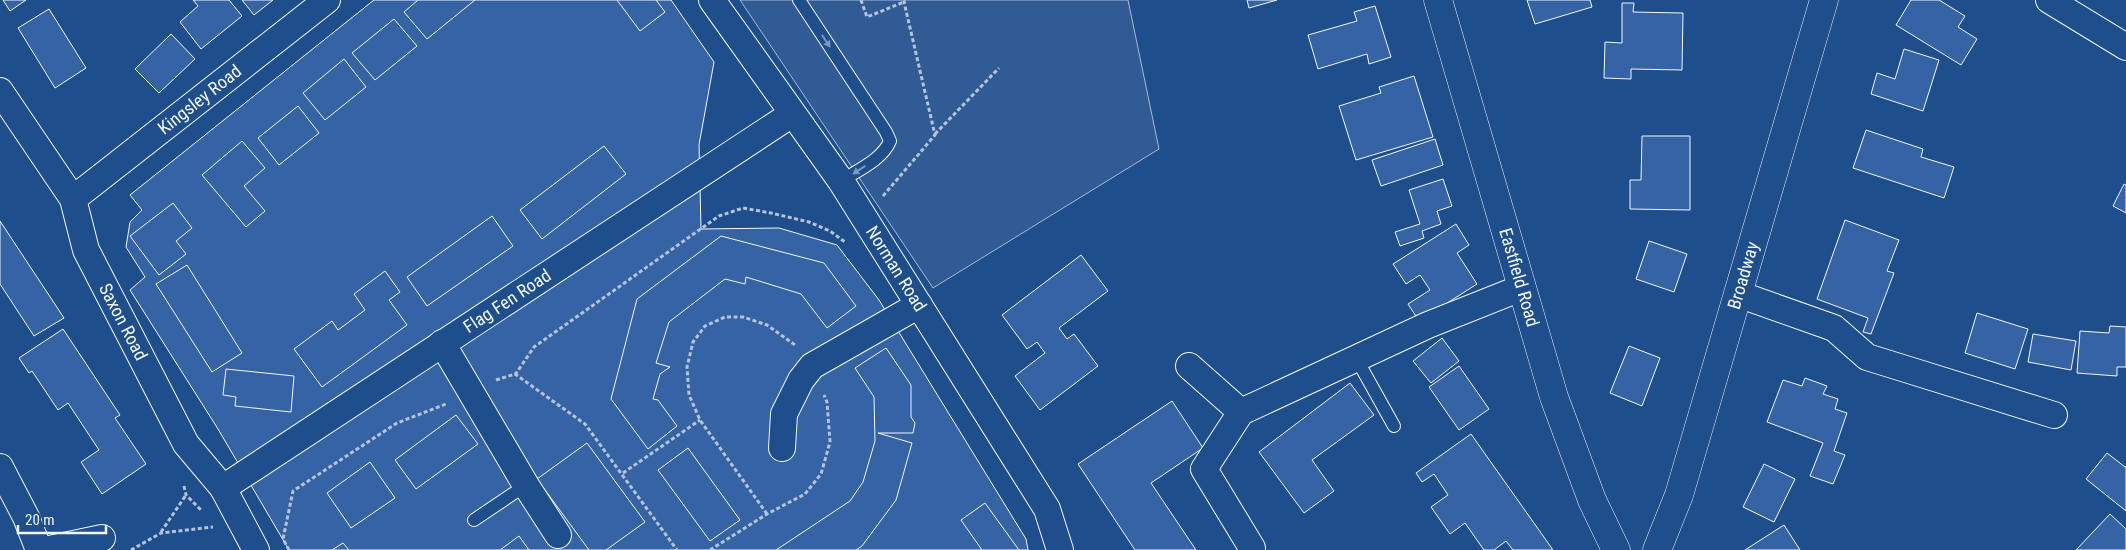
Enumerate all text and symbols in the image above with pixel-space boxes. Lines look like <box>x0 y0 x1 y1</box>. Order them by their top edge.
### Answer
one-way arrow <box>821 34 830 47</box>
street label: Kingsley Road <box>154 60 245 138</box>
one-way arrow <box>852 165 866 174</box>
street label: Norman Road <box>862 222 931 315</box>
street label: Eastfield Road <box>1495 225 1544 329</box>
street label: Broadway <box>1723 239 1763 312</box>
street label: Flag Fen Road <box>459 264 555 337</box>
street label: Saxon Road <box>95 280 152 364</box>
scale bar <box>18 502 105 534</box>
text: 20 m <box>25 511 55 529</box>

